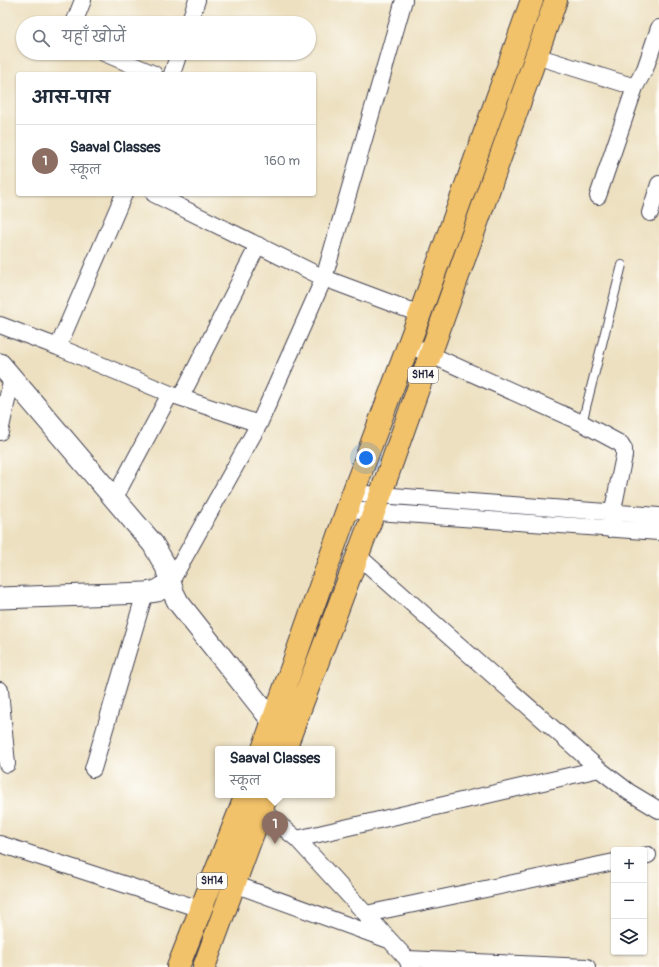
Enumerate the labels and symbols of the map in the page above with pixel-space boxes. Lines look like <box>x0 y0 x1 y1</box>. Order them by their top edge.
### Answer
road number: SH14 <box>408 367 438 383</box>
your location <box>356 448 376 468</box>
pin: 1 <box>262 811 288 844</box>
road number: SH14 <box>197 873 227 889</box>

